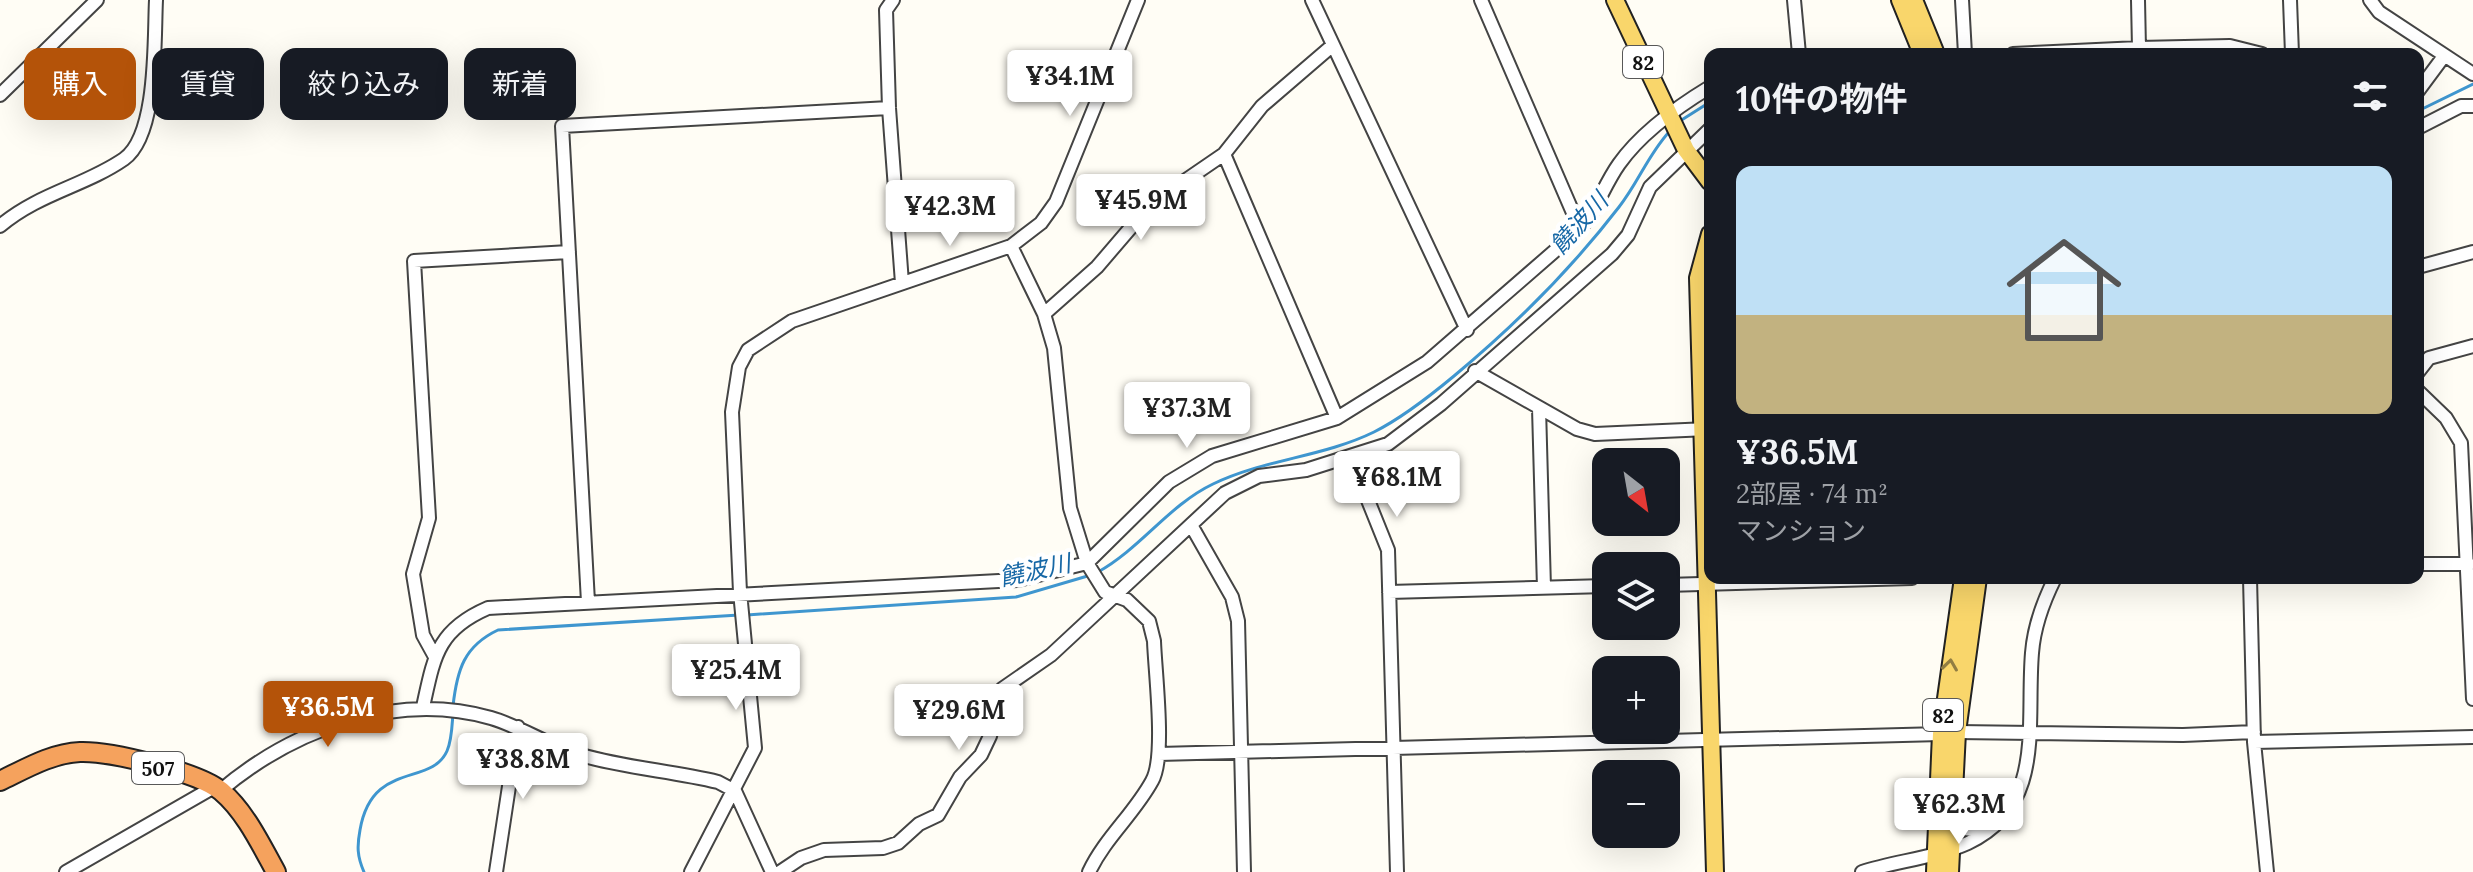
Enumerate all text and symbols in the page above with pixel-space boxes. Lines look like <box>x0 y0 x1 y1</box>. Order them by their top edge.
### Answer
road number: 82 <box>1623 46 1663 78</box>
chip: 購入 <box>24 48 136 120</box>
chip: 賃貸 <box>152 48 264 120</box>
chip: 絞り込み <box>280 48 448 120</box>
chip: 新着 <box>464 48 576 120</box>
pin: ¥34.1M <box>1005 50 1135 118</box>
text: ¥34.1M <box>1025 59 1115 92</box>
icon: filters <box>2348 74 2392 118</box>
text: 10件の物件 <box>1736 77 1907 120</box>
pin: ¥45.9M <box>1076 174 1206 242</box>
pin: ¥42.3M <box>885 180 1015 248</box>
text: ¥45.9M <box>1094 183 1188 216</box>
water label: 饒波川 <box>1543 184 1617 260</box>
text: ¥42.3M <box>904 189 996 222</box>
icon: home <box>1992 218 2136 362</box>
pin: ¥37.3M <box>1122 382 1252 450</box>
text: ¥37.3M <box>1142 391 1232 424</box>
text: ¥36.5M <box>1736 430 1858 473</box>
north arrow <box>1592 448 1680 536</box>
map controls <box>1592 448 1680 848</box>
pin: ¥68.1M <box>1332 451 1462 519</box>
text: ¥68.1M <box>1352 460 1442 493</box>
text: 2部屋 · 74 m² <box>1736 477 1888 510</box>
text: マンション <box>1736 514 1866 547</box>
water label: 饒波川 <box>997 547 1076 593</box>
button: layers <box>1592 552 1680 640</box>
pin: ¥25.4M <box>671 644 801 712</box>
text: ¥25.4M <box>690 653 782 686</box>
button: + <box>1592 656 1680 744</box>
one-way arrow <box>1941 658 1958 671</box>
pin: ¥36.5M <box>263 681 393 749</box>
pin: ¥29.6M <box>894 684 1024 752</box>
text: ¥36.5M <box>281 690 375 723</box>
text: ¥29.6M <box>912 693 1006 726</box>
road number: 82 <box>1923 699 1963 731</box>
pin: ¥38.8M <box>458 733 588 801</box>
text: ¥38.8M <box>476 742 570 775</box>
road number: 507 <box>132 752 184 784</box>
button: − <box>1592 760 1680 848</box>
pin: ¥62.3M <box>1894 778 2024 846</box>
text: ¥62.3M <box>1912 787 2006 820</box>

